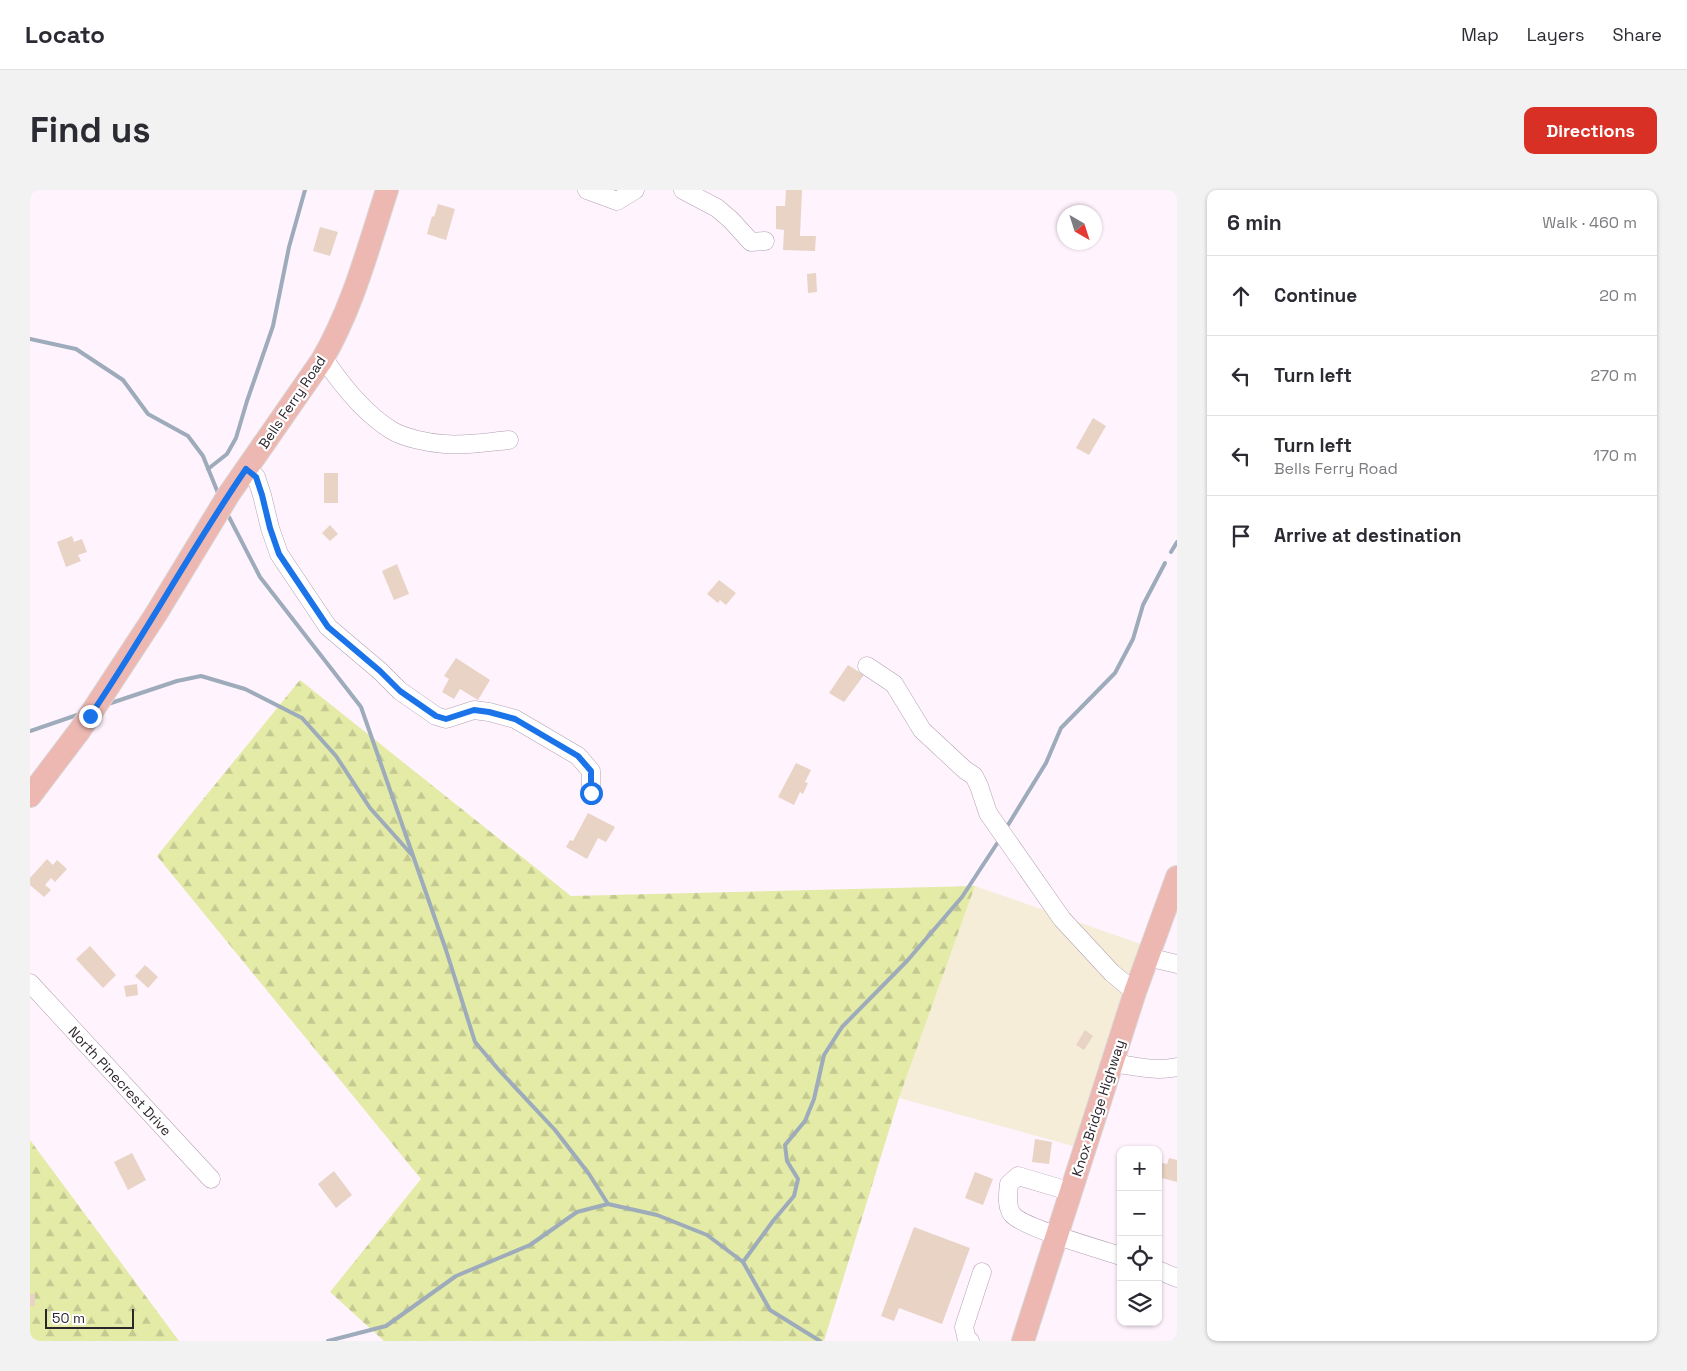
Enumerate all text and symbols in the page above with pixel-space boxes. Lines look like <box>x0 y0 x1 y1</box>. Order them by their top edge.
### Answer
text: Locato <box>25 19 105 50</box>
text: Map <box>1461 23 1499 46</box>
text: Layers <box>1527 23 1584 46</box>
text: Share <box>1612 23 1662 46</box>
button: Directions <box>1524 107 1657 154</box>
text: Find us <box>30 108 151 152</box>
north arrow <box>1057 205 1102 250</box>
text: 6 min <box>1227 209 1282 236</box>
text: Walk · 460 m <box>1542 212 1637 233</box>
icon: ahead <box>1227 282 1255 310</box>
text: Continue <box>1274 283 1357 308</box>
text: 20 m <box>1599 285 1637 306</box>
street label: Bells Ferry Road <box>254 352 330 452</box>
icon: left <box>1227 362 1255 390</box>
text: Turn left <box>1274 363 1352 388</box>
text: 270 m <box>1590 365 1637 386</box>
text: Turn left <box>1274 433 1352 458</box>
icon: left <box>1227 442 1255 470</box>
text: 170 m <box>1593 445 1637 466</box>
text: Bells Ferry Road <box>1274 458 1398 479</box>
icon: arrive <box>1227 522 1255 550</box>
text: Arrive at destination <box>1274 523 1462 548</box>
route end <box>79 705 102 728</box>
route start <box>580 782 603 805</box>
street label: North Pinecrest Drive <box>65 1023 175 1139</box>
street label: Knox Bridge Highway <box>1067 1037 1129 1179</box>
map controls <box>1117 1146 1162 1326</box>
button: + <box>1117 1146 1162 1191</box>
button: − <box>1117 1191 1162 1236</box>
button: locate <box>1117 1236 1162 1281</box>
button: layers <box>1117 1281 1162 1326</box>
scale bar <box>45 1306 134 1329</box>
text: 50 m <box>52 1309 85 1327</box>

